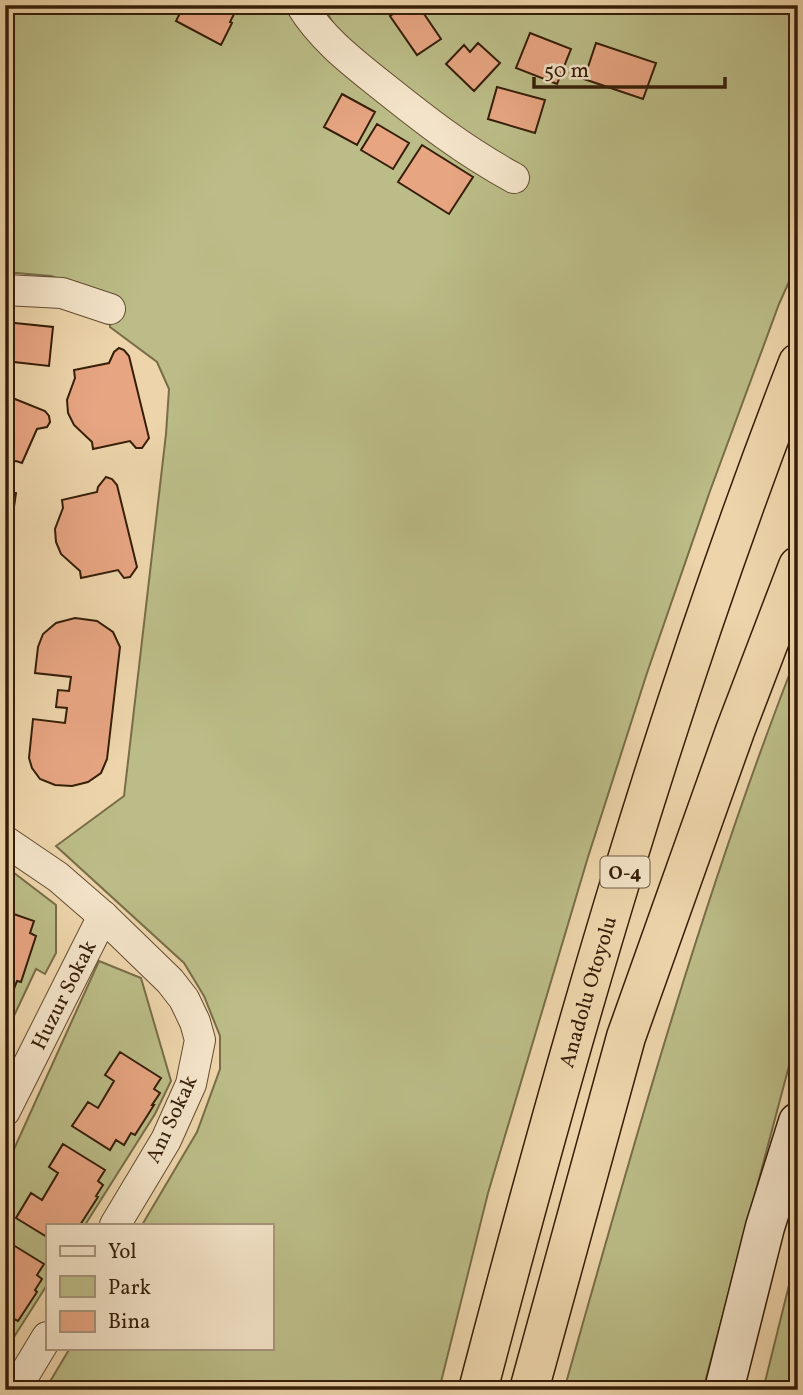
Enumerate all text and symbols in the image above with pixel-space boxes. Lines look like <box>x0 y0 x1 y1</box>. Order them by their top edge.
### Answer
scale bar <box>534 46 724 90</box>
text: 50 m <box>544 57 589 86</box>
road number: O-4 <box>600 856 650 888</box>
street label: Anadolu Otoyolu <box>553 913 625 1072</box>
street label: Huzur Sokak <box>25 935 105 1055</box>
street label: Anı Sokak <box>139 1071 206 1168</box>
legend <box>46 1224 273 1350</box>
text: Yol <box>108 1238 137 1267</box>
text: Park <box>108 1274 151 1303</box>
text: Bina <box>108 1308 150 1337</box>

